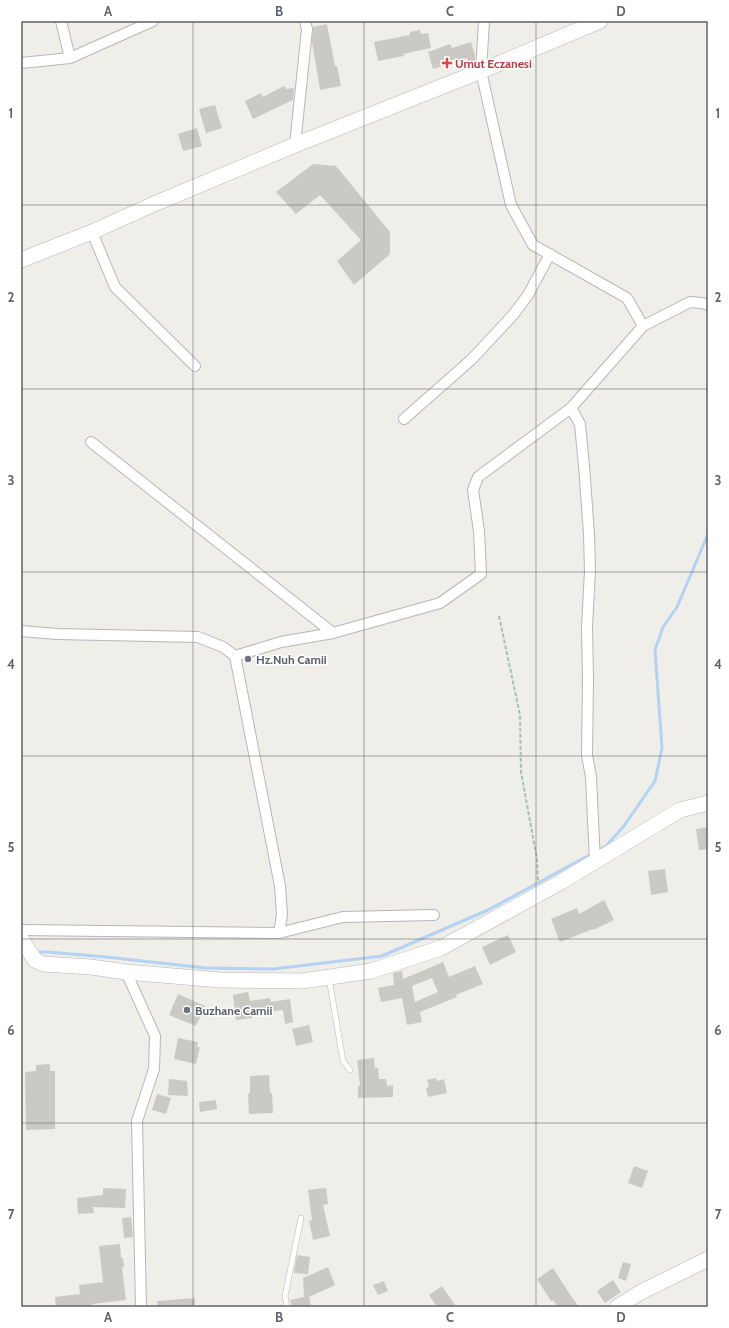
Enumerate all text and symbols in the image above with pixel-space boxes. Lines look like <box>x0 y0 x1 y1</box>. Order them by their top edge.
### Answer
text: A <box>104 3 113 19</box>
text: B <box>275 3 283 19</box>
text: C <box>446 3 454 19</box>
text: D <box>616 3 626 19</box>
place label: Umut Eczanesi <box>455 56 532 71</box>
marker: Umut Eczanesi <box>442 58 452 68</box>
text: 1 <box>9 105 13 121</box>
text: 1 <box>716 105 720 121</box>
text: 2 <box>8 289 15 305</box>
text: 2 <box>715 289 722 305</box>
text: 3 <box>7 472 15 488</box>
text: 3 <box>714 472 722 488</box>
place label: Hz.Nuh Camii <box>256 652 327 667</box>
marker: Hz.Nuh Camii <box>243 654 253 664</box>
text: 4 <box>7 656 15 672</box>
text: 4 <box>714 656 722 672</box>
text: 5 <box>8 839 15 855</box>
text: 5 <box>715 839 722 855</box>
place label: Buzhane Camii <box>195 1003 272 1018</box>
marker: Buzhane Camii <box>182 1005 192 1015</box>
text: 6 <box>7 1022 15 1038</box>
text: 6 <box>714 1022 722 1038</box>
text: 7 <box>8 1206 15 1222</box>
text: 7 <box>715 1206 722 1222</box>
text: A <box>104 1309 113 1325</box>
text: B <box>275 1309 283 1325</box>
text: C <box>446 1309 454 1325</box>
text: D <box>616 1309 626 1325</box>

